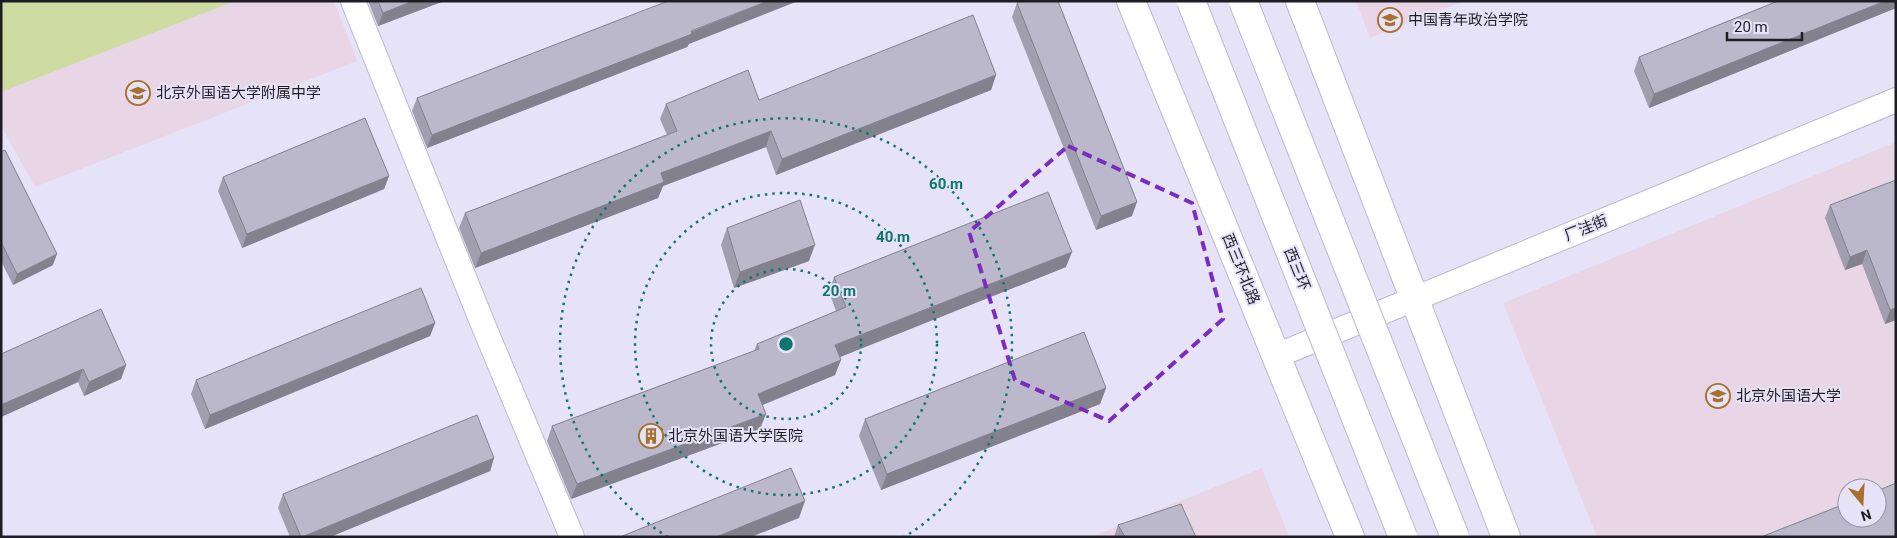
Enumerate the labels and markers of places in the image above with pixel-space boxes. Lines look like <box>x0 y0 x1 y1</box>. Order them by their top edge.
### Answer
school or university icon: 中国青年政治学院 <box>1377 7 1403 33</box>
place label: 中国青年政治学院 <box>1408 11 1528 29</box>
school or university icon: 北京外国语大学附属中学 <box>125 80 151 106</box>
place label: 北京外国语大学附属中学 <box>156 84 321 102</box>
centre of rings <box>777 335 795 353</box>
school or university icon: 北京外国语大学 <box>1705 383 1731 409</box>
place label: 北京外国语大学 <box>1736 387 1841 405</box>
building icon: 北京外国语大学医院 <box>638 423 664 449</box>
place label: 北京外国语大学医院 <box>668 427 803 445</box>

